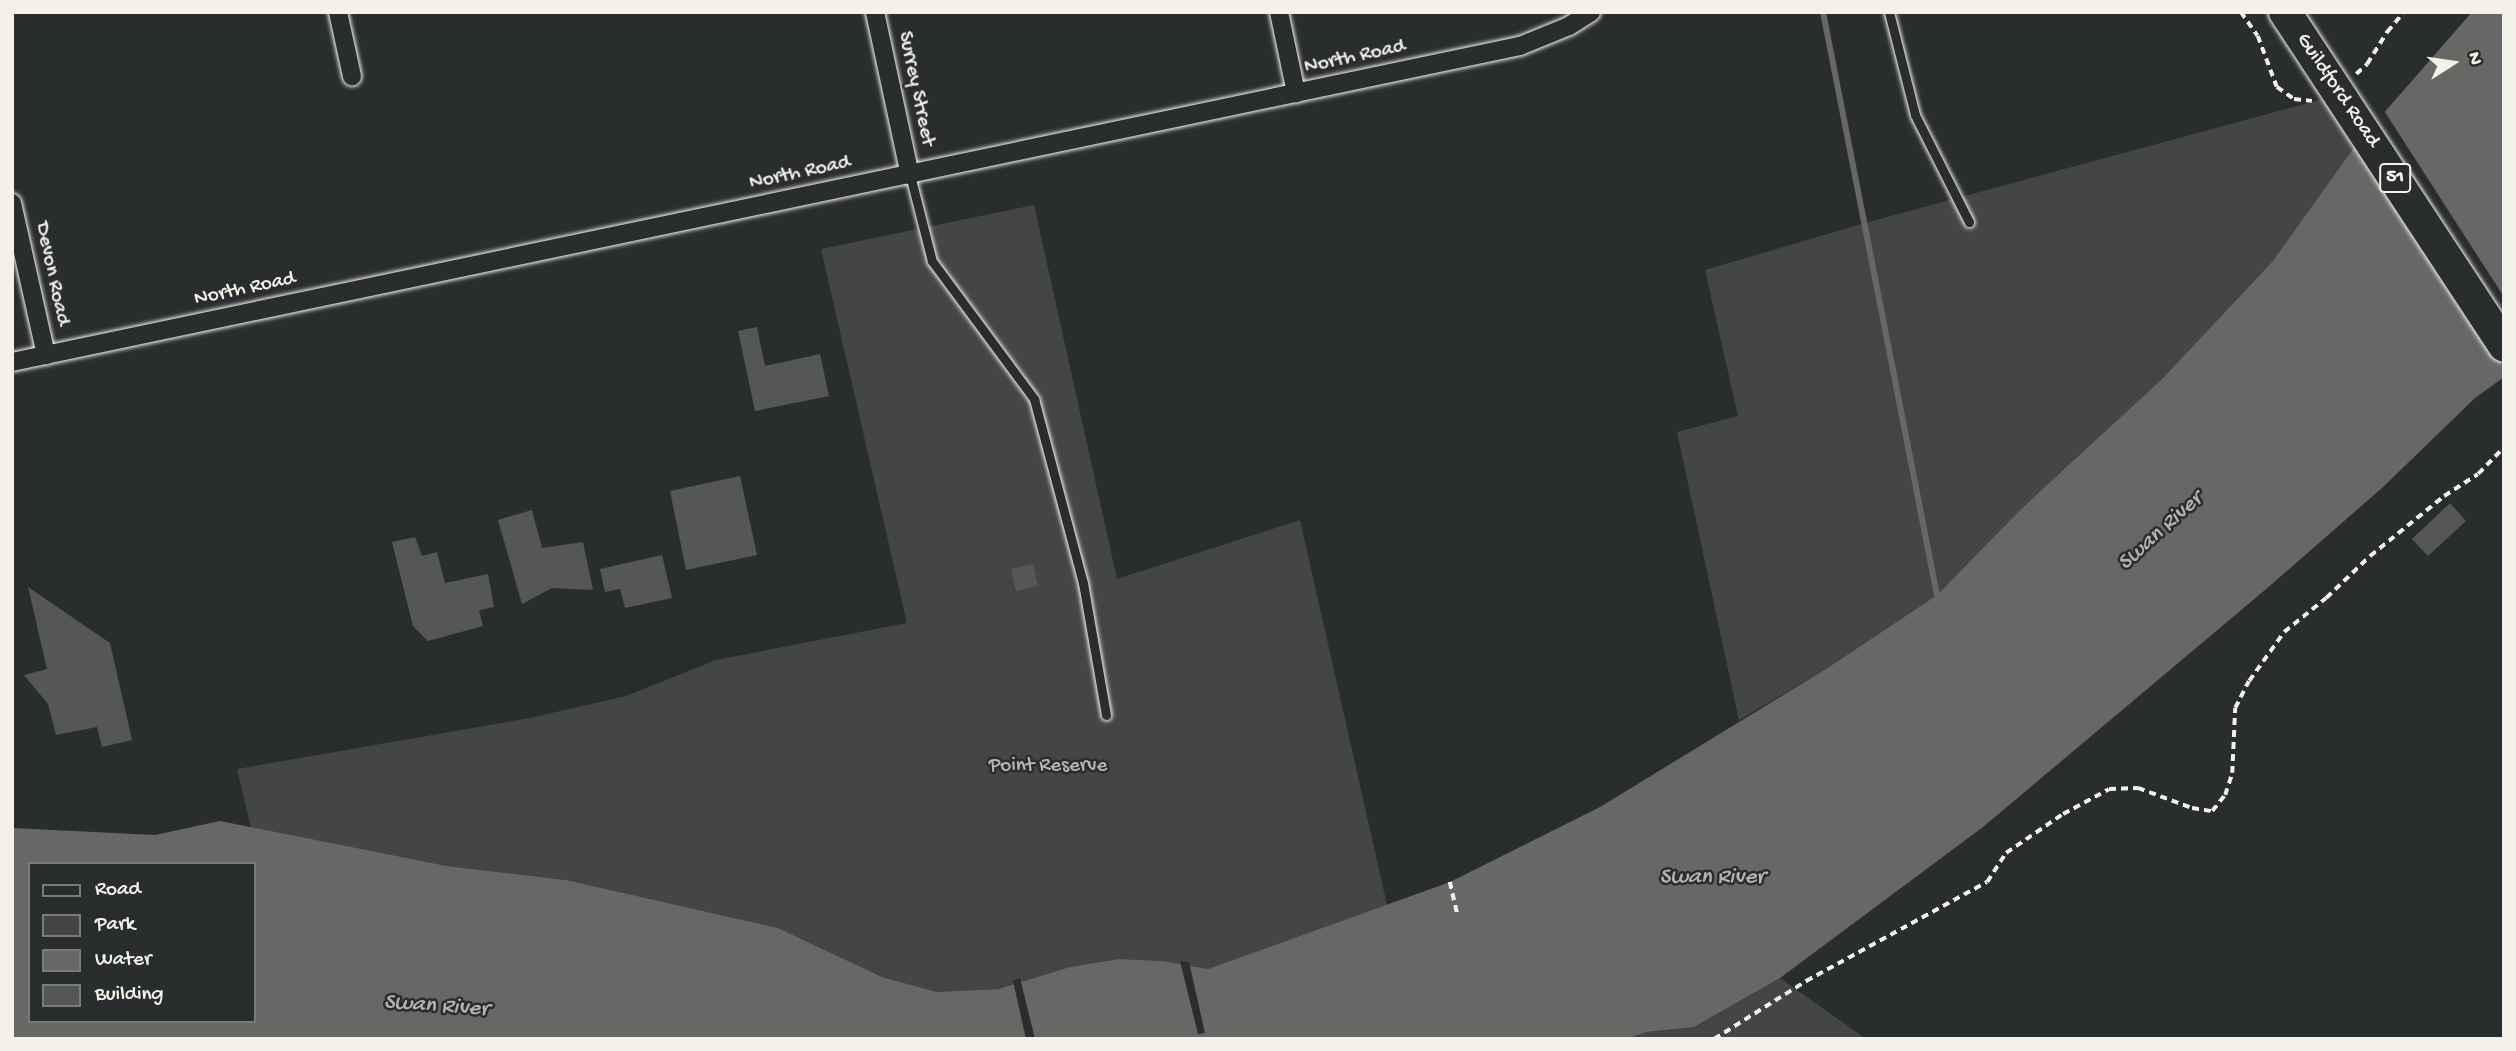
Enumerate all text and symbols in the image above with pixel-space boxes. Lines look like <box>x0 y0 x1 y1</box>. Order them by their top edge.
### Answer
north arrow <box>2418 28 2488 98</box>
street label: Surrey Street <box>891 29 939 149</box>
street label: Guildford Road <box>2290 29 2384 153</box>
street label: North Road <box>1302 35 1408 81</box>
text: N <box>2461 50 2487 67</box>
street label: North Road <box>747 151 853 197</box>
road number: 51 <box>2378 162 2412 194</box>
street label: Devon Road <box>28 220 74 328</box>
street label: North Road <box>192 267 298 313</box>
water label: Swan River <box>2113 487 2209 577</box>
park label: Point Reserve <box>989 754 1107 780</box>
legend <box>28 862 256 1023</box>
water label: Swan River <box>1660 864 1764 892</box>
text: Road <box>95 878 141 903</box>
text: Park <box>95 913 135 938</box>
text: Water <box>95 948 151 973</box>
text: Building <box>95 983 164 1008</box>
water label: Swan River <box>383 990 489 1024</box>

